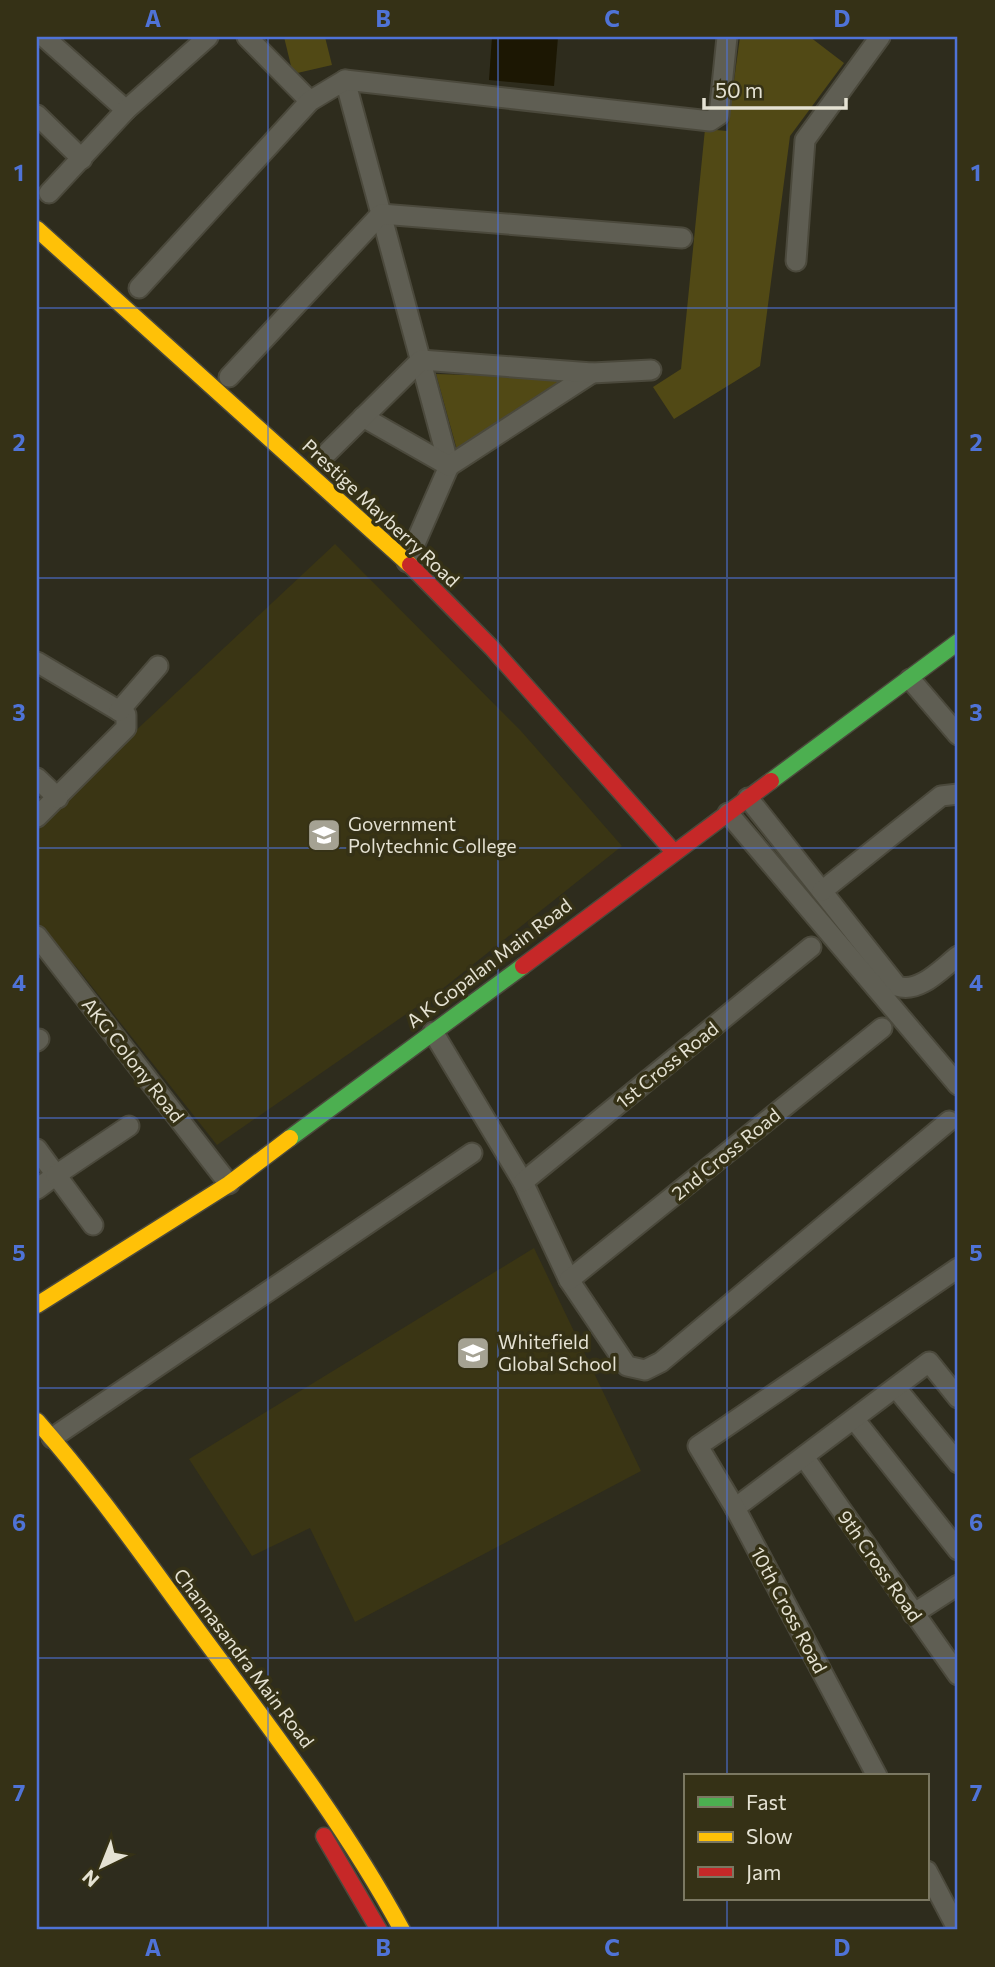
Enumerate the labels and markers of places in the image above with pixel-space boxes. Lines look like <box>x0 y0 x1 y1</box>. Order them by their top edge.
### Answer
place label: Government Polytechnic College <box>348 812 517 857</box>
school or university icon: Government Polytechnic College <box>305 816 343 854</box>
place label: Whitefield Global School <box>498 1330 617 1375</box>
school or university icon: Whitefield Global School <box>454 1334 492 1372</box>

